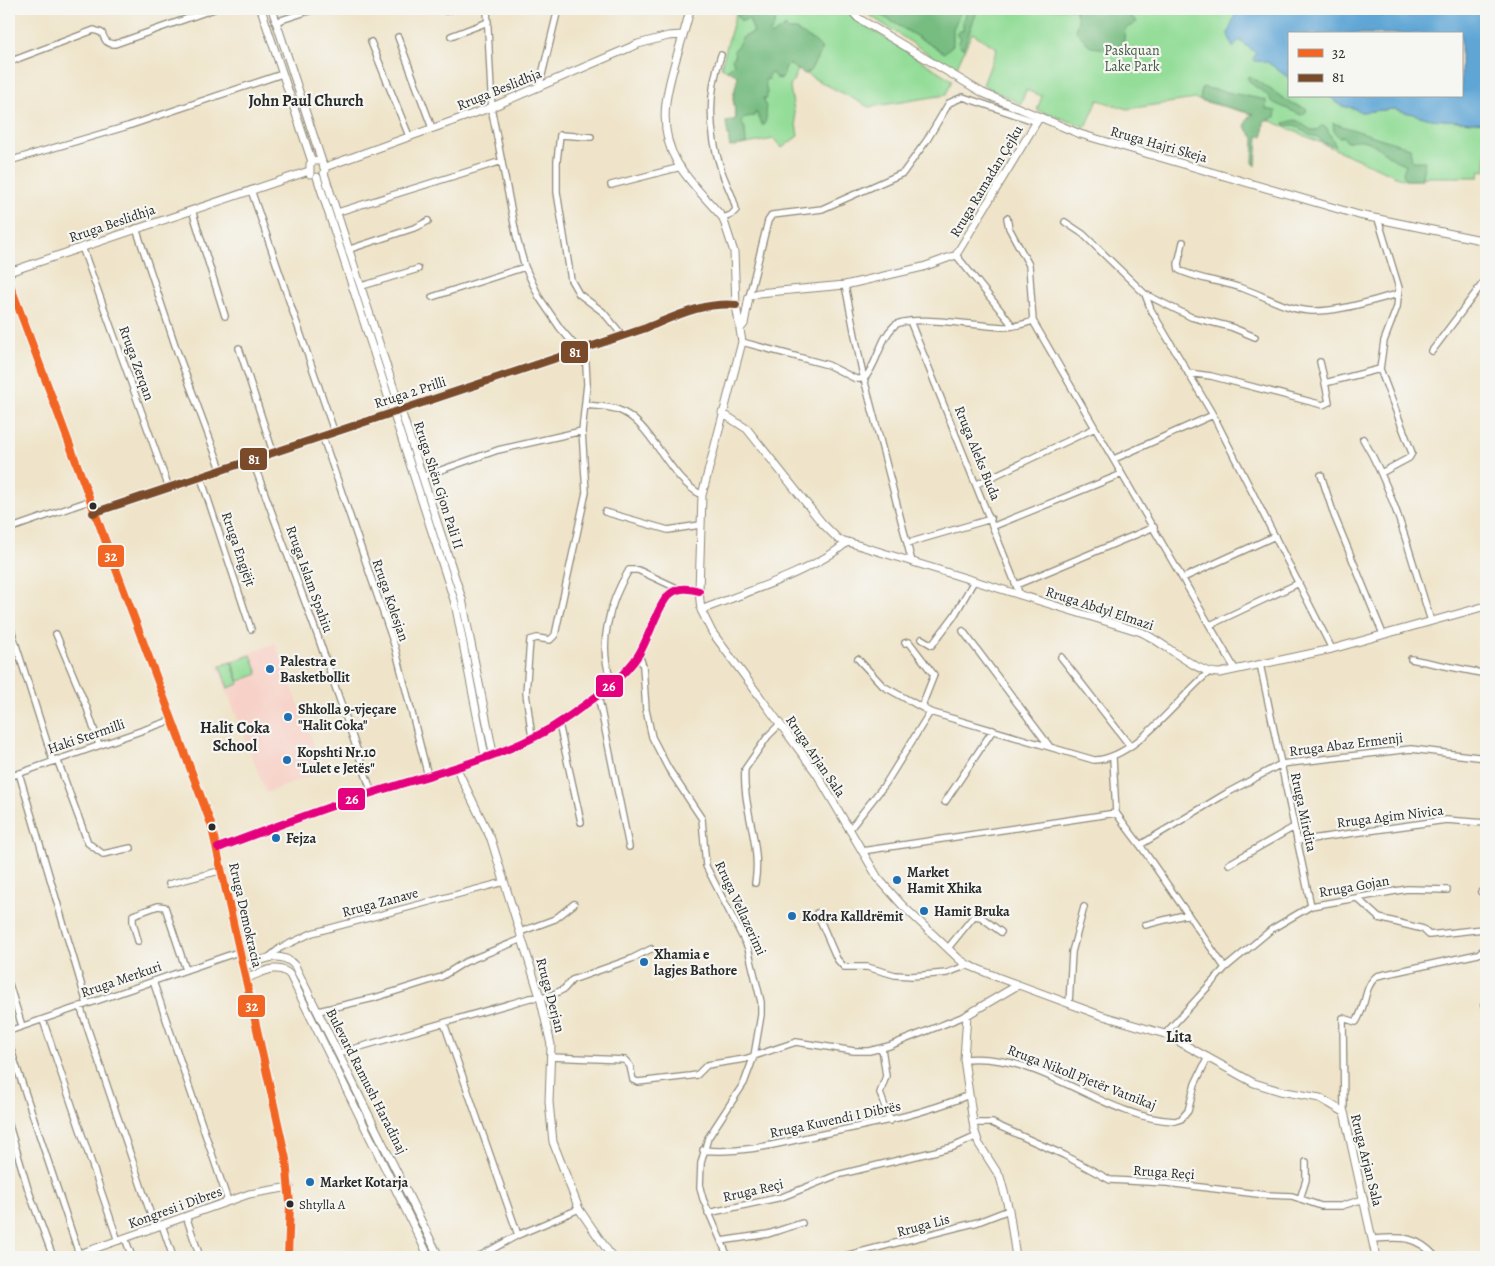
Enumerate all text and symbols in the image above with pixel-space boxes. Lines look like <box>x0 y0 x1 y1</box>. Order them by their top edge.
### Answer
legend <box>1288 32 1462 98</box>
park label: Paskquan Lake Park <box>1104 41 1160 76</box>
text: 32 <box>1332 43 1345 63</box>
street label: Rruga Beslidhja <box>454 64 545 115</box>
text: 81 <box>1332 67 1344 87</box>
district label: John Paul Church <box>248 90 364 112</box>
street label: Rruga Ramadan Çejku <box>945 121 1028 241</box>
street label: Rruga Hajri Skeja <box>1108 122 1210 168</box>
street label: Rruga Beslidhja <box>67 200 158 247</box>
street label: Rruga Zerqan <box>114 323 159 403</box>
line badge: 81 <box>560 340 589 364</box>
text: 81 <box>569 343 581 362</box>
street label: Rruga 2 Prilli <box>372 372 449 413</box>
street label: Rruga Aleks Buda <box>950 403 1005 504</box>
street label: Rruga Shën Gjon Pali II <box>409 419 468 552</box>
line badge: 81 <box>239 447 268 471</box>
text: 81 <box>248 450 260 469</box>
unlabelled marker <box>88 501 98 511</box>
street label: Rruga Engjëjt <box>217 509 260 589</box>
street label: Rruga Islam Spahiu <box>281 523 338 636</box>
line badge: 32 <box>97 544 125 568</box>
text: 32 <box>105 547 118 566</box>
street label: Rruga Kolesjan <box>368 556 414 644</box>
street label: Rruga Abdyl Elmazi <box>1043 582 1156 635</box>
place label: Palestra e Basketbollit <box>280 652 350 687</box>
marker: Palestra e Basketbollit <box>264 663 276 675</box>
line badge: 26 <box>595 674 624 698</box>
text: 26 <box>602 677 616 696</box>
place label: Shkolla 9-vjeçare "Halit Coka" <box>298 700 397 735</box>
marker: Shkolla 9-vjeçare "Halit Coka" <box>282 711 294 723</box>
street label: Rruga Arjan Sala <box>781 712 850 801</box>
street label: Haki Stermilli <box>45 714 127 759</box>
district label: Halit Coka School <box>200 717 270 757</box>
street label: Rruga Abaz Ermenji <box>1288 728 1404 761</box>
place label: Kopshti Nr.10 "Lulet e Jetës" <box>297 743 376 778</box>
marker: Kopshti Nr.10 "Lulet e Jetës" <box>281 754 293 766</box>
street label: Rruga Mirdita <box>1286 771 1321 854</box>
line badge: 26 <box>337 787 366 811</box>
text: 26 <box>345 790 359 809</box>
street label: Rruga Agim Nivica <box>1336 800 1445 832</box>
unlabelled marker <box>207 822 217 832</box>
place label: Fejza <box>286 829 316 848</box>
marker: Fejza <box>270 832 282 844</box>
street label: Rruga Vellazerimi <box>710 858 771 959</box>
street label: Rruga Demokracia <box>224 861 267 970</box>
place label: Market Hamit Xhika <box>907 863 982 898</box>
street label: Rruga Gojan <box>1317 871 1391 902</box>
marker: Market Hamit Xhika <box>891 874 903 886</box>
street label: Rruga Zanave <box>340 883 420 922</box>
place label: Hamit Bruka <box>934 902 1010 921</box>
marker: Hamit Bruka <box>918 905 930 917</box>
place label: Kodra Kalldrëmit <box>802 907 904 926</box>
marker: Kodra Kalldrëmit <box>786 910 798 922</box>
place label: Xhamia e lagjes Bathore <box>654 945 738 980</box>
street label: Rruga Derjan <box>531 956 570 1035</box>
marker: Xhamia e lagjes Bathore <box>638 956 650 968</box>
street label: Rruga Merkuri <box>78 957 164 1002</box>
line badge: 32 <box>237 994 266 1018</box>
text: 32 <box>246 997 259 1016</box>
street label: Bulevard Ramush Haradinaj <box>321 1005 412 1157</box>
district label: Lita <box>1166 1026 1192 1048</box>
street label: Rruga Nikoll Pjetër Vatnikaj <box>1005 1040 1159 1115</box>
street label: Rruga Kuvendi I Dibrës <box>768 1096 902 1143</box>
street label: Rruga Arjan Sala <box>1346 1112 1387 1209</box>
street label: Rruga Reçi <box>1132 1161 1195 1184</box>
place label: Market Kotarja <box>320 1173 409 1192</box>
street label: Rruga Reçi <box>721 1174 785 1207</box>
marker: Market Kotarja <box>304 1176 316 1188</box>
street label: Kongresi i Dibres <box>126 1182 225 1233</box>
place label: Shtylla A <box>299 1196 346 1213</box>
marker: Shtylla A <box>285 1199 295 1209</box>
street label: Rruga Lis <box>895 1209 952 1242</box>

